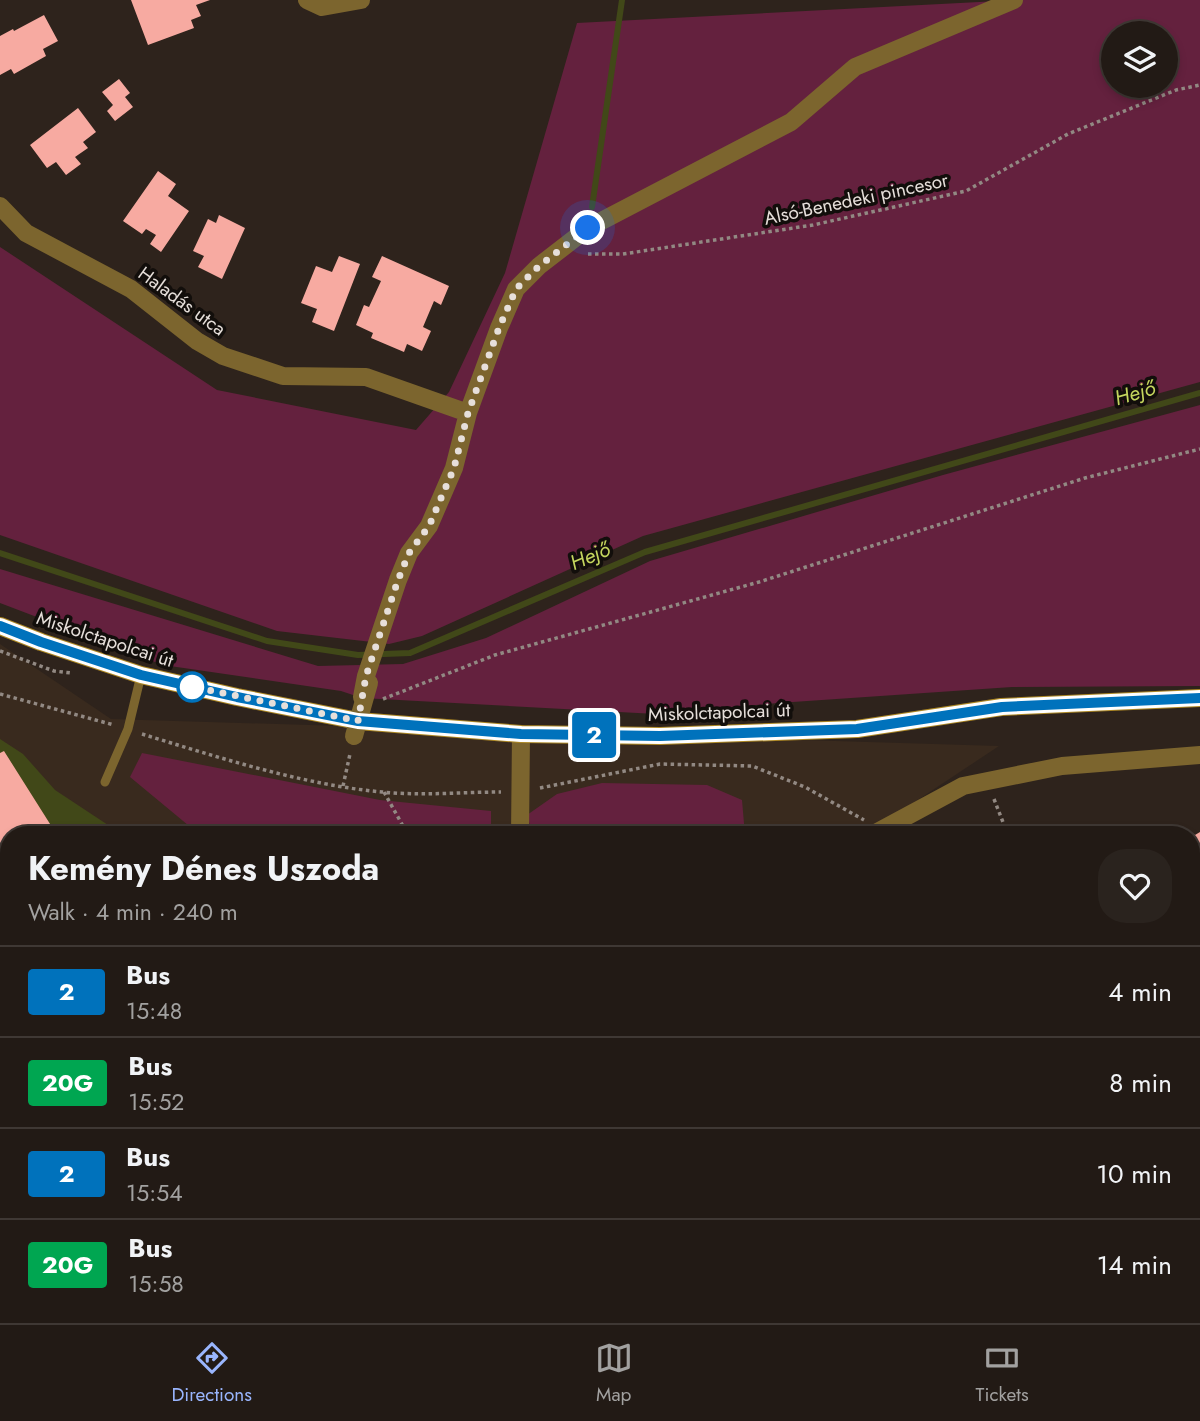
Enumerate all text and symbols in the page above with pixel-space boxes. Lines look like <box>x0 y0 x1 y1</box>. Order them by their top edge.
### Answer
map controls <box>1101 21 1178 98</box>
button: layers <box>1101 21 1178 98</box>
street label: Alsó-Benedeki pincesor <box>761 166 951 232</box>
your location <box>570 210 605 245</box>
street label: Haladás utca <box>133 260 231 342</box>
water label: Hejő <box>1111 373 1160 413</box>
water label: Hejő <box>565 534 616 578</box>
street label: Miskolctapolcai út <box>33 604 177 674</box>
unlabelled marker <box>177 672 207 702</box>
street label: Miskolctapolcai út <box>647 696 791 728</box>
line badge: 2 <box>571 712 617 758</box>
text: 2 <box>586 717 602 752</box>
text: Kemény Dénes Uszoda <box>28 845 379 892</box>
button: heart <box>1098 849 1172 923</box>
text: Walk · 4 min · 240 m <box>28 895 238 929</box>
text: Bus <box>126 956 170 994</box>
text: 4 min <box>1108 973 1172 1011</box>
text: 2 <box>59 974 74 1009</box>
text: 15:48 <box>126 994 182 1028</box>
text: Bus <box>128 1047 172 1085</box>
text: 8 min <box>1109 1064 1172 1102</box>
text: 20G <box>42 1065 93 1100</box>
text: 15:52 <box>128 1085 184 1119</box>
text: Bus <box>126 1138 170 1176</box>
text: 10 min <box>1096 1155 1172 1193</box>
text: 2 <box>59 1156 74 1191</box>
text: 15:54 <box>126 1176 183 1210</box>
text: Bus <box>128 1229 172 1267</box>
text: 14 min <box>1097 1246 1172 1284</box>
text: 20G <box>42 1247 93 1282</box>
text: 15:58 <box>128 1267 184 1301</box>
tab: Directions <box>171 1339 252 1408</box>
tab: Map <box>595 1339 633 1408</box>
tab: Tickets <box>976 1339 1029 1408</box>

